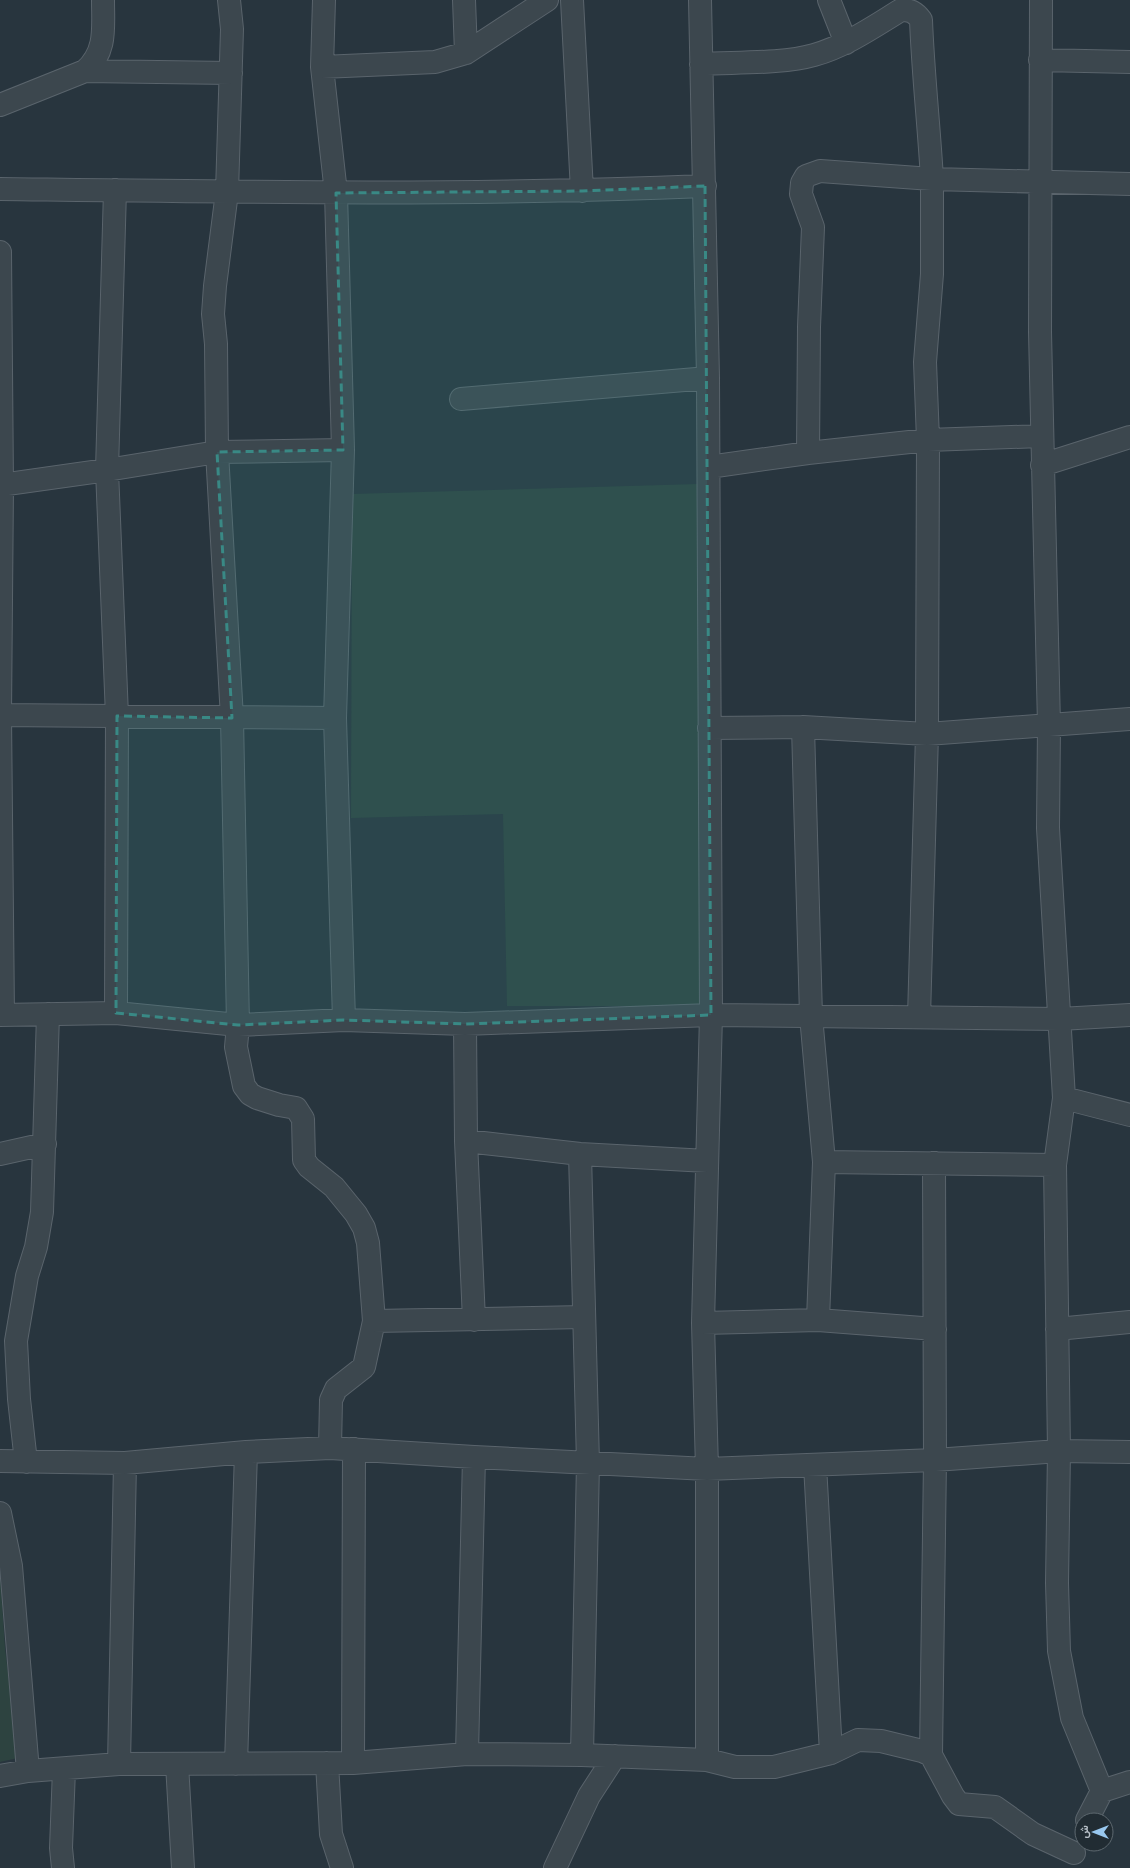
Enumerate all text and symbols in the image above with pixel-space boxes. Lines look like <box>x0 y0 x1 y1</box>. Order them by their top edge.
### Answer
north arrow <box>1074 1812 1114 1852</box>
text: ش <box>1077 1825 1091 1839</box>

